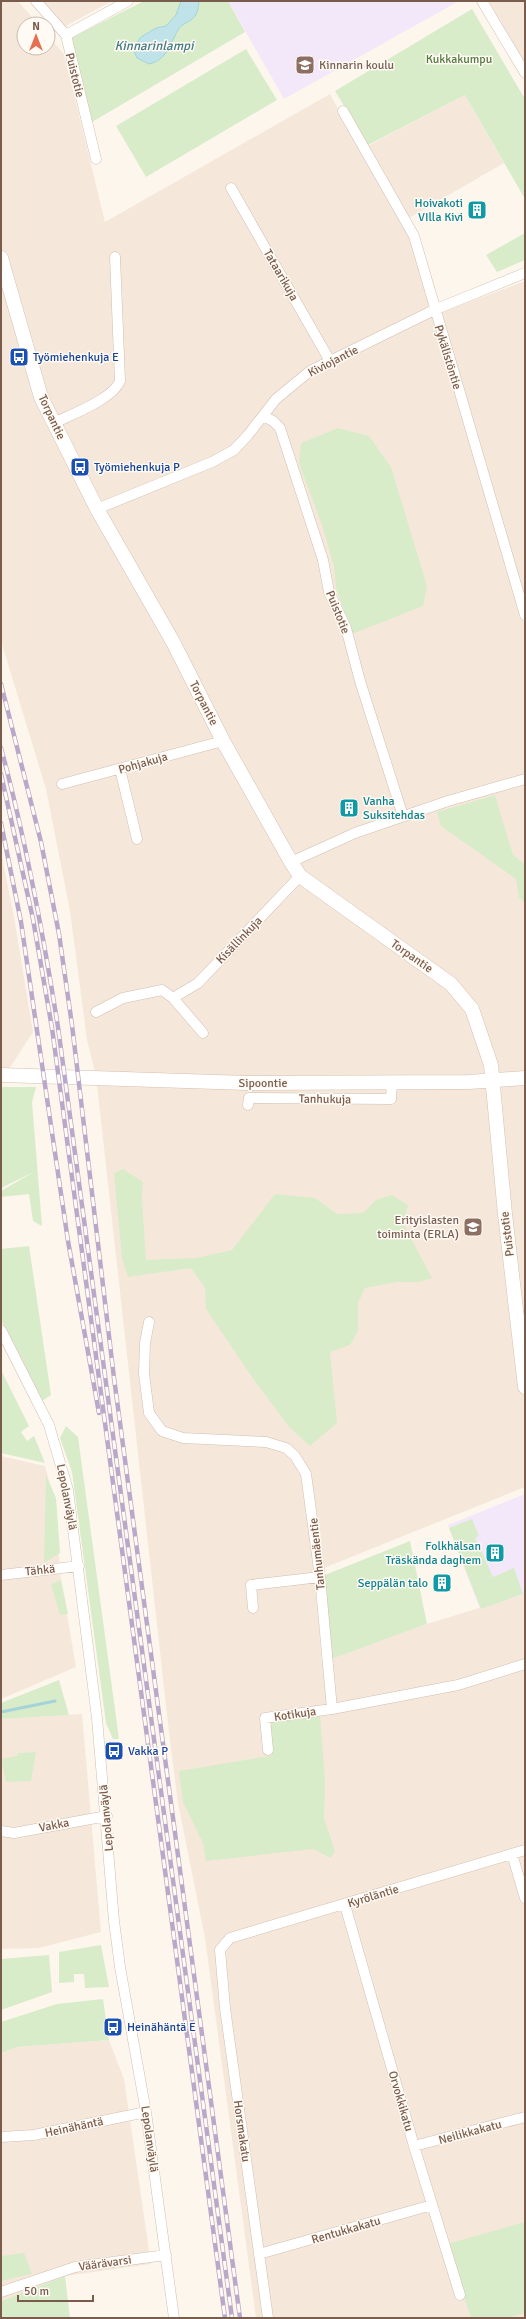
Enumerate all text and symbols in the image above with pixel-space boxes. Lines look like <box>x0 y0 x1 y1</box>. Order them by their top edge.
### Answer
north arrow <box>16 16 56 56</box>
text: N <box>32 20 40 33</box>
water label: Kinnarinlampi <box>115 38 195 54</box>
street label: Puistotie <box>62 51 87 99</box>
park label: Kukkakumpu <box>426 52 492 67</box>
school or university icon: Kinnarin koulu <box>294 54 316 76</box>
place label: Kinnarin koulu <box>319 58 394 73</box>
place label: Hoivakoti VIlla Kivi <box>415 196 463 225</box>
building icon: Hoivakoti VIlla Kivi <box>466 199 488 221</box>
street label: Tataarikuja <box>260 247 301 304</box>
street label: Pykälistöntie <box>431 323 464 391</box>
street label: Kiviojantie <box>305 342 361 381</box>
bus stop icon: Työmiehenkuja E <box>8 346 30 368</box>
place label: Työmiehenkuja E <box>33 350 119 365</box>
street label: Torpantie <box>35 392 69 442</box>
bus stop icon: Työmiehenkuja P <box>69 456 91 478</box>
place label: Työmiehenkuja P <box>94 460 180 475</box>
street label: Puistotie <box>322 588 353 636</box>
street label: Torpantie <box>186 678 221 728</box>
street label: Pohjakuja <box>117 749 169 778</box>
place label: Vanha Suksitehdas <box>363 794 425 823</box>
building icon: Vanha Suksitehdas <box>338 797 360 819</box>
street label: Kisällinkuja <box>213 914 266 967</box>
street label: Torpantie <box>388 936 436 976</box>
street label: Sipoontie <box>239 1076 287 1091</box>
street label: Tanhukuja <box>299 1092 351 1107</box>
street label: Puistotie <box>497 1210 518 1257</box>
place label: Erityislasten toiminta (ERLA) <box>377 1213 459 1242</box>
school or university icon: Erityislasten toiminta (ERLA) <box>462 1216 484 1238</box>
street label: Lepolanväylä <box>53 1463 80 1532</box>
street label: Tanhumäentie <box>306 1517 329 1591</box>
place label: Folkhälsan Träskända daghem <box>385 1539 481 1568</box>
building icon: Folkhälsan Träskända daghem <box>484 1542 506 1564</box>
street label: Tähkä <box>24 1561 56 1580</box>
building icon: Seppälän talo <box>431 1572 453 1594</box>
place label: Seppälän talo <box>358 1576 428 1591</box>
street label: Kotikuja <box>273 1704 317 1725</box>
bus stop icon: Vakka P <box>103 1740 125 1762</box>
place label: Vakka P <box>128 1744 168 1759</box>
street label: Lepolanväylä <box>96 1784 117 1852</box>
street label: Vakka <box>38 1815 71 1836</box>
street label: Kyröläntie <box>346 1882 401 1911</box>
bus stop icon: Heinähäntä E <box>102 2016 124 2038</box>
place label: Heinähäntä E <box>127 2020 196 2035</box>
street label: Orvokkikatu <box>385 2069 416 2133</box>
street label: Horsmakatu <box>230 2099 253 2163</box>
street label: Lepolanväylä <box>137 2105 162 2173</box>
street label: Heinähäntä <box>43 2114 105 2141</box>
street label: Neilikkakatu <box>437 2117 503 2148</box>
street label: Rentukkakatu <box>310 2213 382 2248</box>
street label: Väärävarsi <box>78 2252 133 2275</box>
scale bar <box>18 2277 93 2303</box>
text: 50 m <box>24 2284 49 2299</box>

